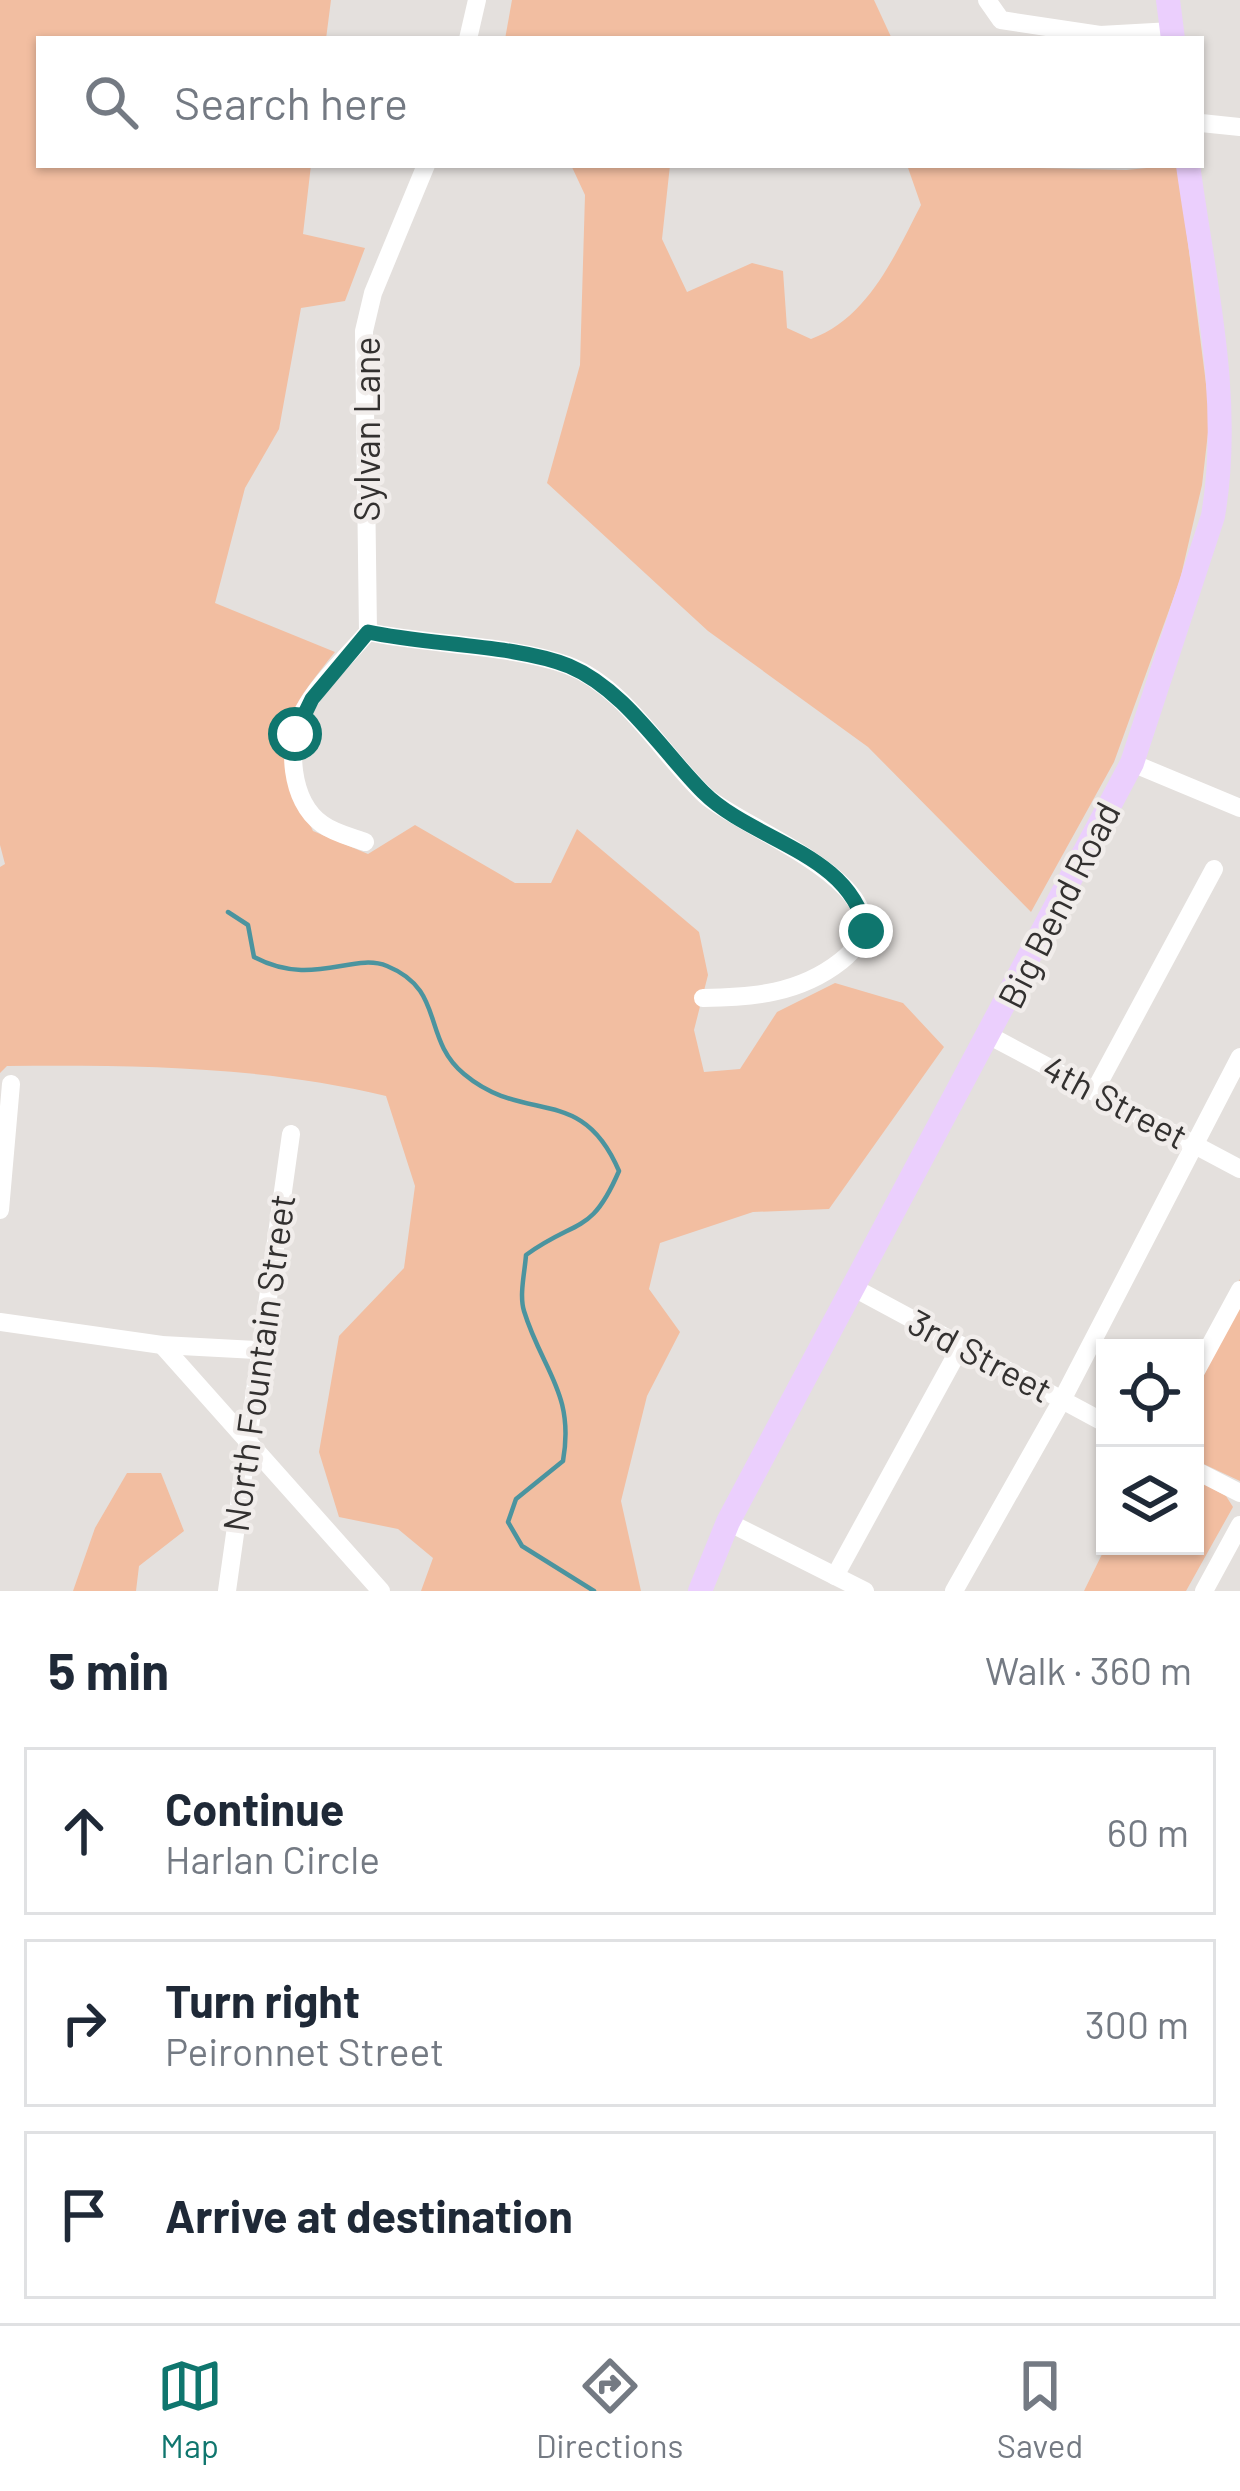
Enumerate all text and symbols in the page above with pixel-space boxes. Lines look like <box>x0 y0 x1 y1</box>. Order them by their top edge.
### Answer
search box <box>36 36 1204 168</box>
icon: search <box>78 69 144 135</box>
text: Search here <box>174 75 408 129</box>
street label: Sylvan Lane <box>344 337 387 521</box>
route start <box>268 707 322 761</box>
street label: Big Bend Road <box>987 794 1128 1015</box>
route end <box>839 904 893 958</box>
street label: 4th Street <box>1036 1045 1195 1157</box>
street label: North Fountain Street <box>213 1191 302 1534</box>
street label: 3rd Street <box>901 1299 1060 1410</box>
map controls <box>1096 1339 1204 1555</box>
button: locate <box>1096 1339 1204 1447</box>
button: layers <box>1096 1447 1204 1555</box>
text: 5 min <box>48 1639 169 1700</box>
text: Walk · 360 m <box>985 1646 1192 1693</box>
text: Continue <box>165 1781 344 1835</box>
icon: ahead <box>51 1798 117 1864</box>
text: 60 m <box>1107 1808 1189 1855</box>
text: Harlan Circle <box>165 1835 380 1882</box>
text: Turn right <box>165 1973 360 2027</box>
icon: right <box>51 1990 117 2056</box>
text: 300 m <box>1085 2000 1189 2047</box>
text: Peironnet Street <box>165 2027 444 2074</box>
icon: arrive <box>51 2182 117 2248</box>
text: Arrive at destination <box>165 2188 573 2242</box>
tab: Map <box>157 2353 223 2465</box>
tab: Directions <box>536 2353 683 2465</box>
tab: Saved <box>997 2353 1083 2465</box>

